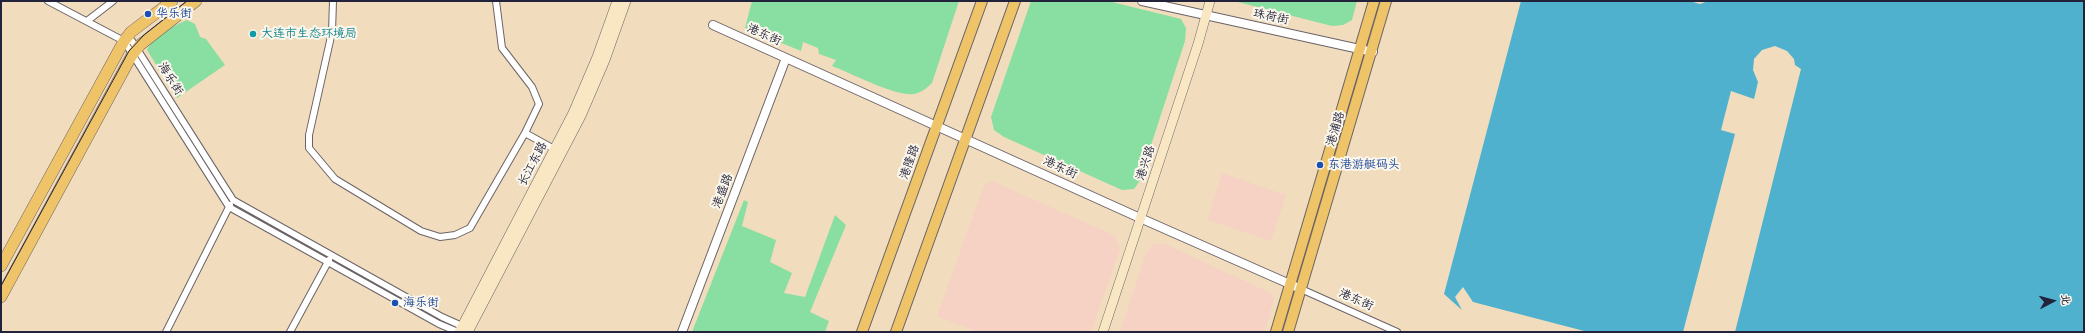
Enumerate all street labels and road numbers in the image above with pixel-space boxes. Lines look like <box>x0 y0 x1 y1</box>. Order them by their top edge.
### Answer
street label: 珠荷街 <box>1252 6 1290 28</box>
street label: 港东街 <box>745 21 783 49</box>
street label: 海乐街 <box>154 60 186 98</box>
street label: 港浦路 <box>1324 110 1348 148</box>
street label: 长江东路 <box>515 139 551 189</box>
street label: 港隆路 <box>897 143 923 181</box>
street label: 港兴路 <box>1134 144 1158 182</box>
street label: 港东街 <box>1041 154 1079 182</box>
street label: 港盛路 <box>710 172 736 210</box>
street label: 港东街 <box>1337 286 1375 314</box>

